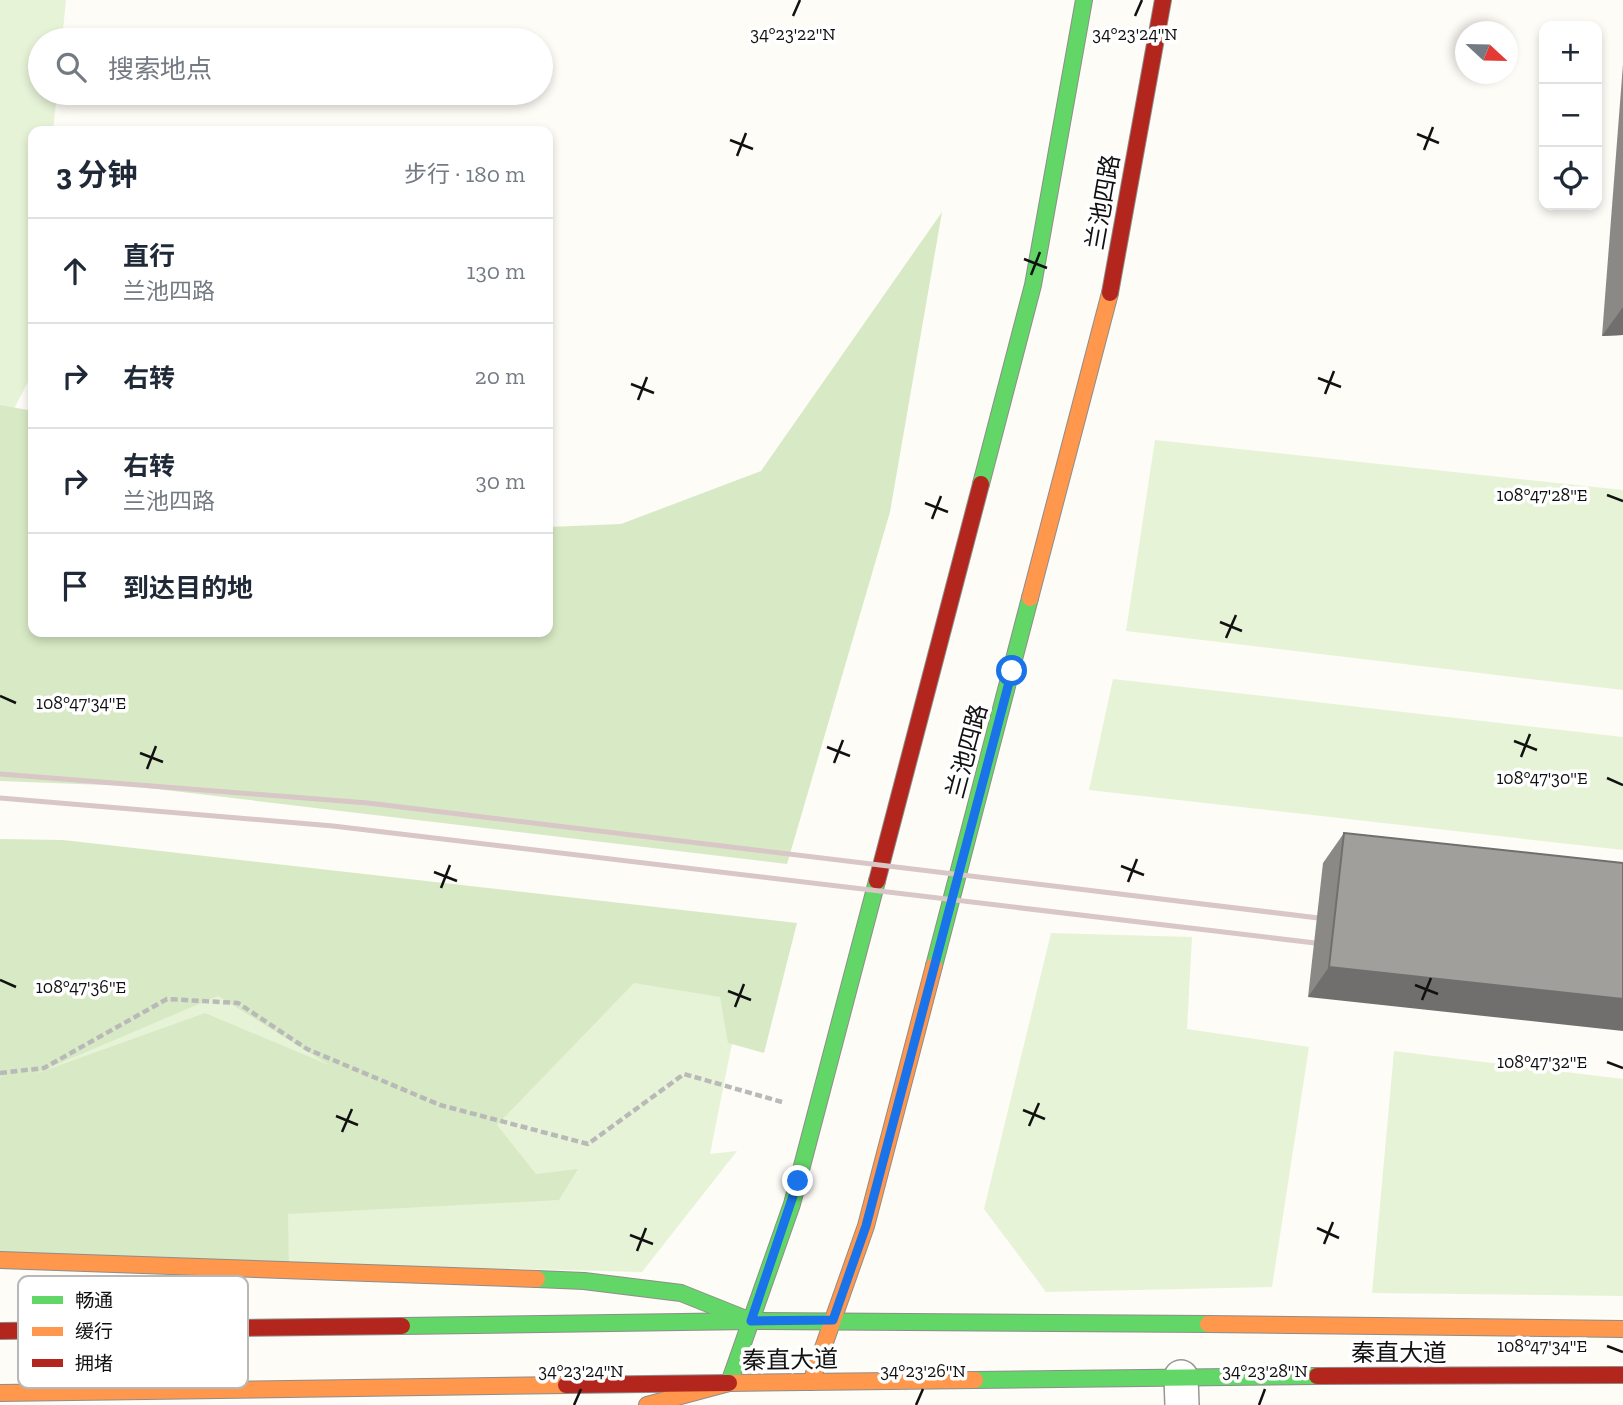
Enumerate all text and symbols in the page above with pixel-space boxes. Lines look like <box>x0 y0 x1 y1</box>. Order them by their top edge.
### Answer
north arrow <box>1455 21 1518 84</box>
map controls <box>1539 21 1602 210</box>
button: + <box>1539 21 1602 84</box>
text: 34°23'22"N <box>750 23 836 45</box>
text: 34°23'24"N <box>1092 23 1178 45</box>
search box <box>28 28 553 105</box>
icon: search <box>52 48 90 86</box>
text: 搜索地点 <box>108 53 212 85</box>
button: − <box>1539 84 1602 147</box>
button: locate <box>1539 147 1602 210</box>
street label: 兰池四路 <box>1080 152 1125 252</box>
text: 3 分钟 <box>56 157 138 193</box>
text: 步行 · 180 m <box>404 160 525 188</box>
text: 直行 <box>123 240 175 272</box>
icon: ahead <box>56 252 94 290</box>
text: 130 m <box>467 257 525 285</box>
text: 兰池四路 <box>123 277 215 305</box>
icon: right <box>56 357 94 395</box>
text: 右转 <box>123 362 175 394</box>
text: 20 m <box>475 362 525 390</box>
text: 右转 <box>123 450 175 482</box>
icon: right <box>56 462 94 500</box>
text: 30 m <box>475 467 525 495</box>
text: 108°47'28"E <box>1497 484 1587 506</box>
text: 兰池四路 <box>123 487 215 515</box>
icon: arrive <box>56 567 94 605</box>
text: 到达目的地 <box>123 572 253 604</box>
route start <box>996 655 1027 686</box>
text: 108°47'34"E <box>36 692 126 714</box>
street label: 兰池四路 <box>940 701 993 801</box>
text: 108°47'30"E <box>1496 767 1588 789</box>
text: 108°47'36"E <box>36 976 126 998</box>
text: 108°47'32"E <box>1497 1051 1587 1073</box>
route end <box>782 1165 813 1196</box>
legend <box>18 1276 248 1388</box>
text: 畅通 <box>75 1289 113 1312</box>
text: 缓行 <box>75 1320 113 1343</box>
text: 108°47'34"E <box>1497 1335 1587 1357</box>
street label: 秦直大道 <box>1351 1338 1447 1367</box>
street label: 秦直大道 <box>742 1344 838 1375</box>
text: 拥堵 <box>75 1352 113 1375</box>
text: 34°23'24"N <box>538 1360 624 1382</box>
text: 34°23'26"N <box>880 1360 966 1382</box>
text: 34°23'28"N <box>1222 1360 1308 1382</box>

